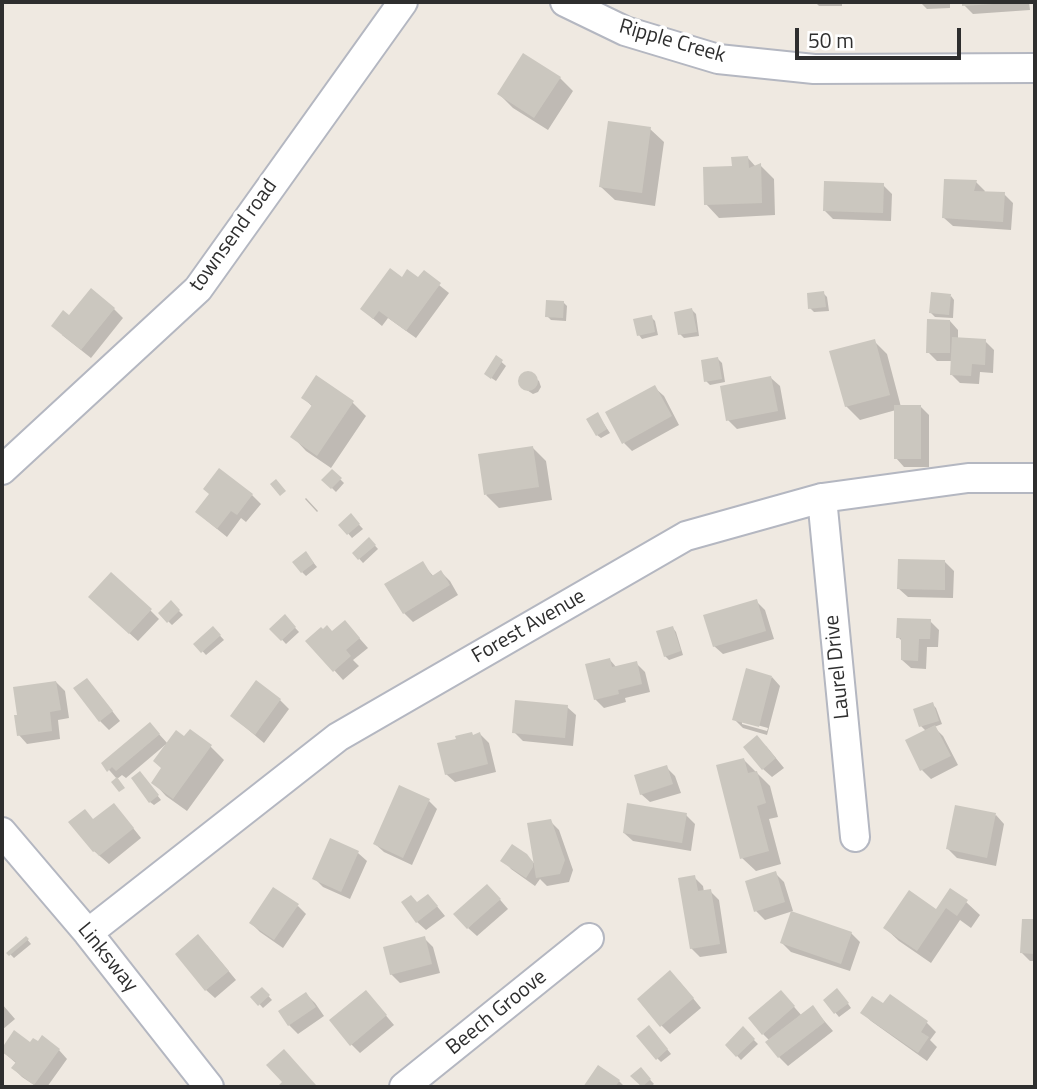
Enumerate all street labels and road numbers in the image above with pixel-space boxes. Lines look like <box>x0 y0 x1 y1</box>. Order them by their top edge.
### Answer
street label: Ripple Creek <box>616 15 728 69</box>
street label: townsend road <box>185 175 283 297</box>
street label: Forest Avenue <box>468 584 590 670</box>
street label: Laurel Drive <box>820 614 856 720</box>
street label: Linksway <box>71 918 143 998</box>
street label: Beech Groove <box>442 965 552 1061</box>

